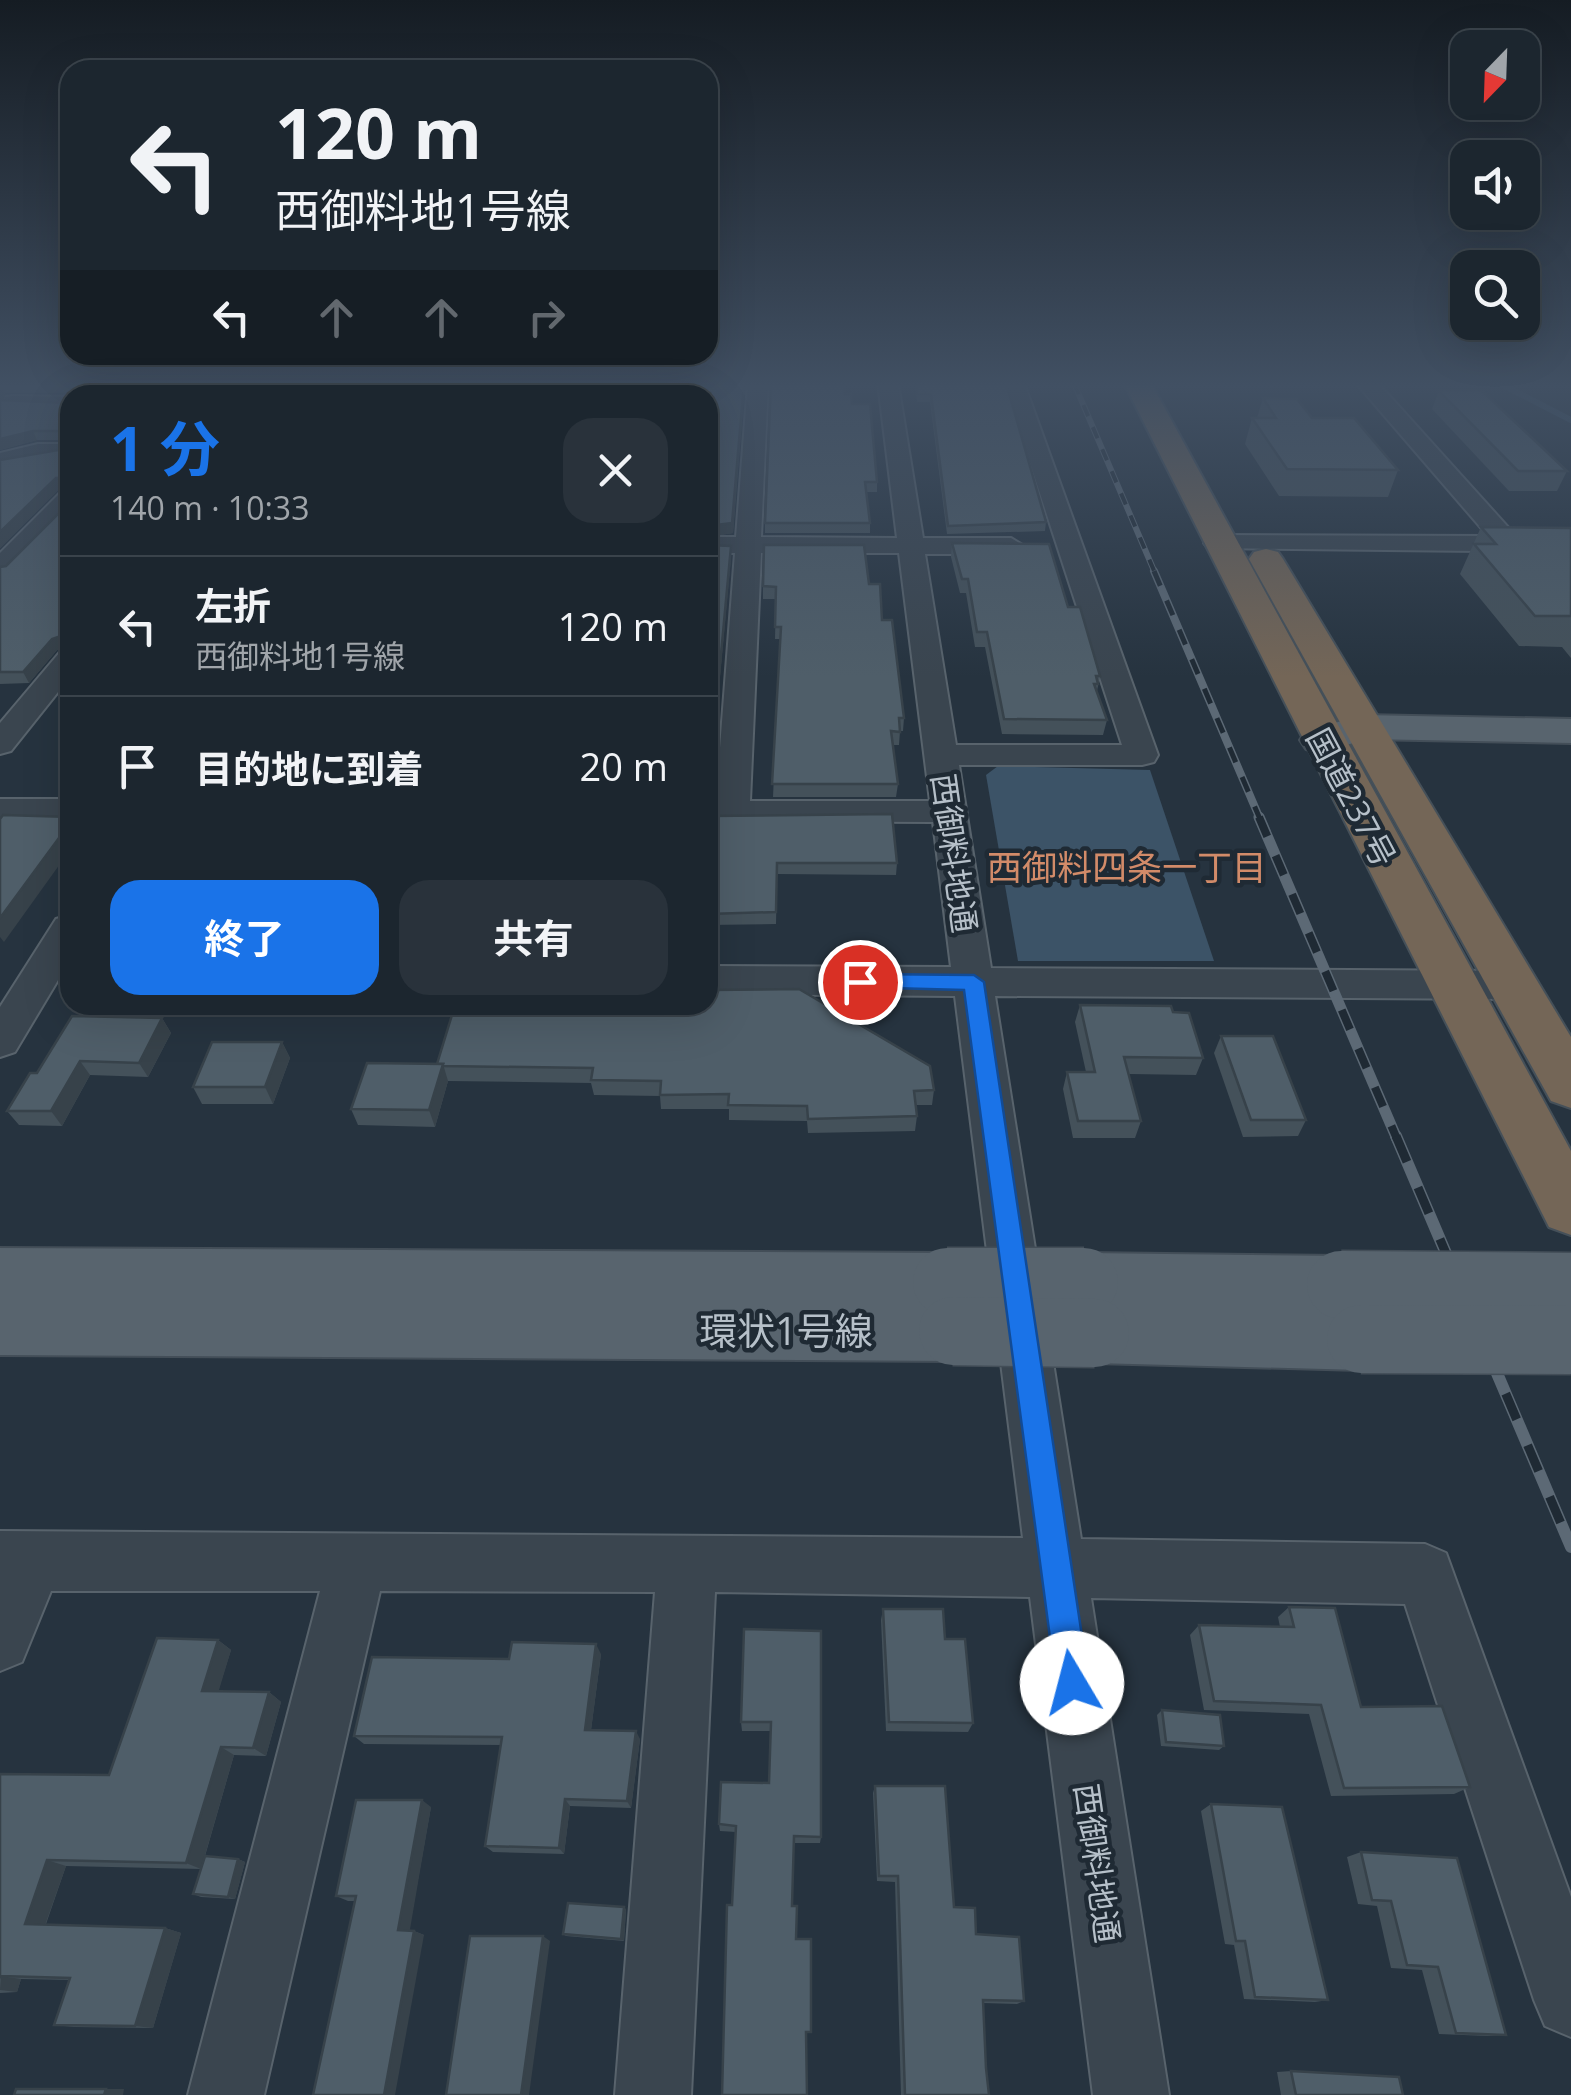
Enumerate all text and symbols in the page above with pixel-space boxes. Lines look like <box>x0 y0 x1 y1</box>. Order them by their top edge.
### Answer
north arrow <box>1450 30 1540 120</box>
map controls <box>1450 30 1540 340</box>
text: 120 m <box>275 84 482 180</box>
icon: left <box>110 100 240 230</box>
button: sound <box>1450 140 1540 230</box>
text: 西御料地1号線 <box>275 179 571 240</box>
button: search <box>1450 250 1540 340</box>
icon: left <box>204 290 259 345</box>
icon: ahead <box>309 290 364 345</box>
icon: ahead <box>414 290 469 345</box>
icon: right <box>519 290 574 345</box>
text: 1 分 <box>110 407 220 489</box>
button: close <box>563 418 668 523</box>
text: 140 m · 10:33 <box>110 486 309 529</box>
text: 左折 <box>195 579 271 631</box>
icon: left <box>110 599 165 654</box>
text: 120 m <box>558 600 668 652</box>
text: 西御料地1号線 <box>195 634 405 677</box>
street label: 国道237号 <box>1298 720 1406 874</box>
icon: arrive <box>110 739 165 794</box>
text: 20 m <box>579 740 668 792</box>
text: 目的地に到着 <box>195 742 423 794</box>
street label: 西御料地通 <box>923 771 987 935</box>
district label: 西御料四条一丁目 <box>987 843 1267 890</box>
button: 終了 <box>110 880 379 995</box>
button: 共有 <box>399 880 668 995</box>
pin <box>818 940 903 1025</box>
icon: arrive <box>833 955 888 1010</box>
street label: 環状1号線 <box>699 1304 873 1356</box>
position arrow <box>1020 1631 1124 1735</box>
street label: 西御料地通 <box>1066 1781 1130 1945</box>

